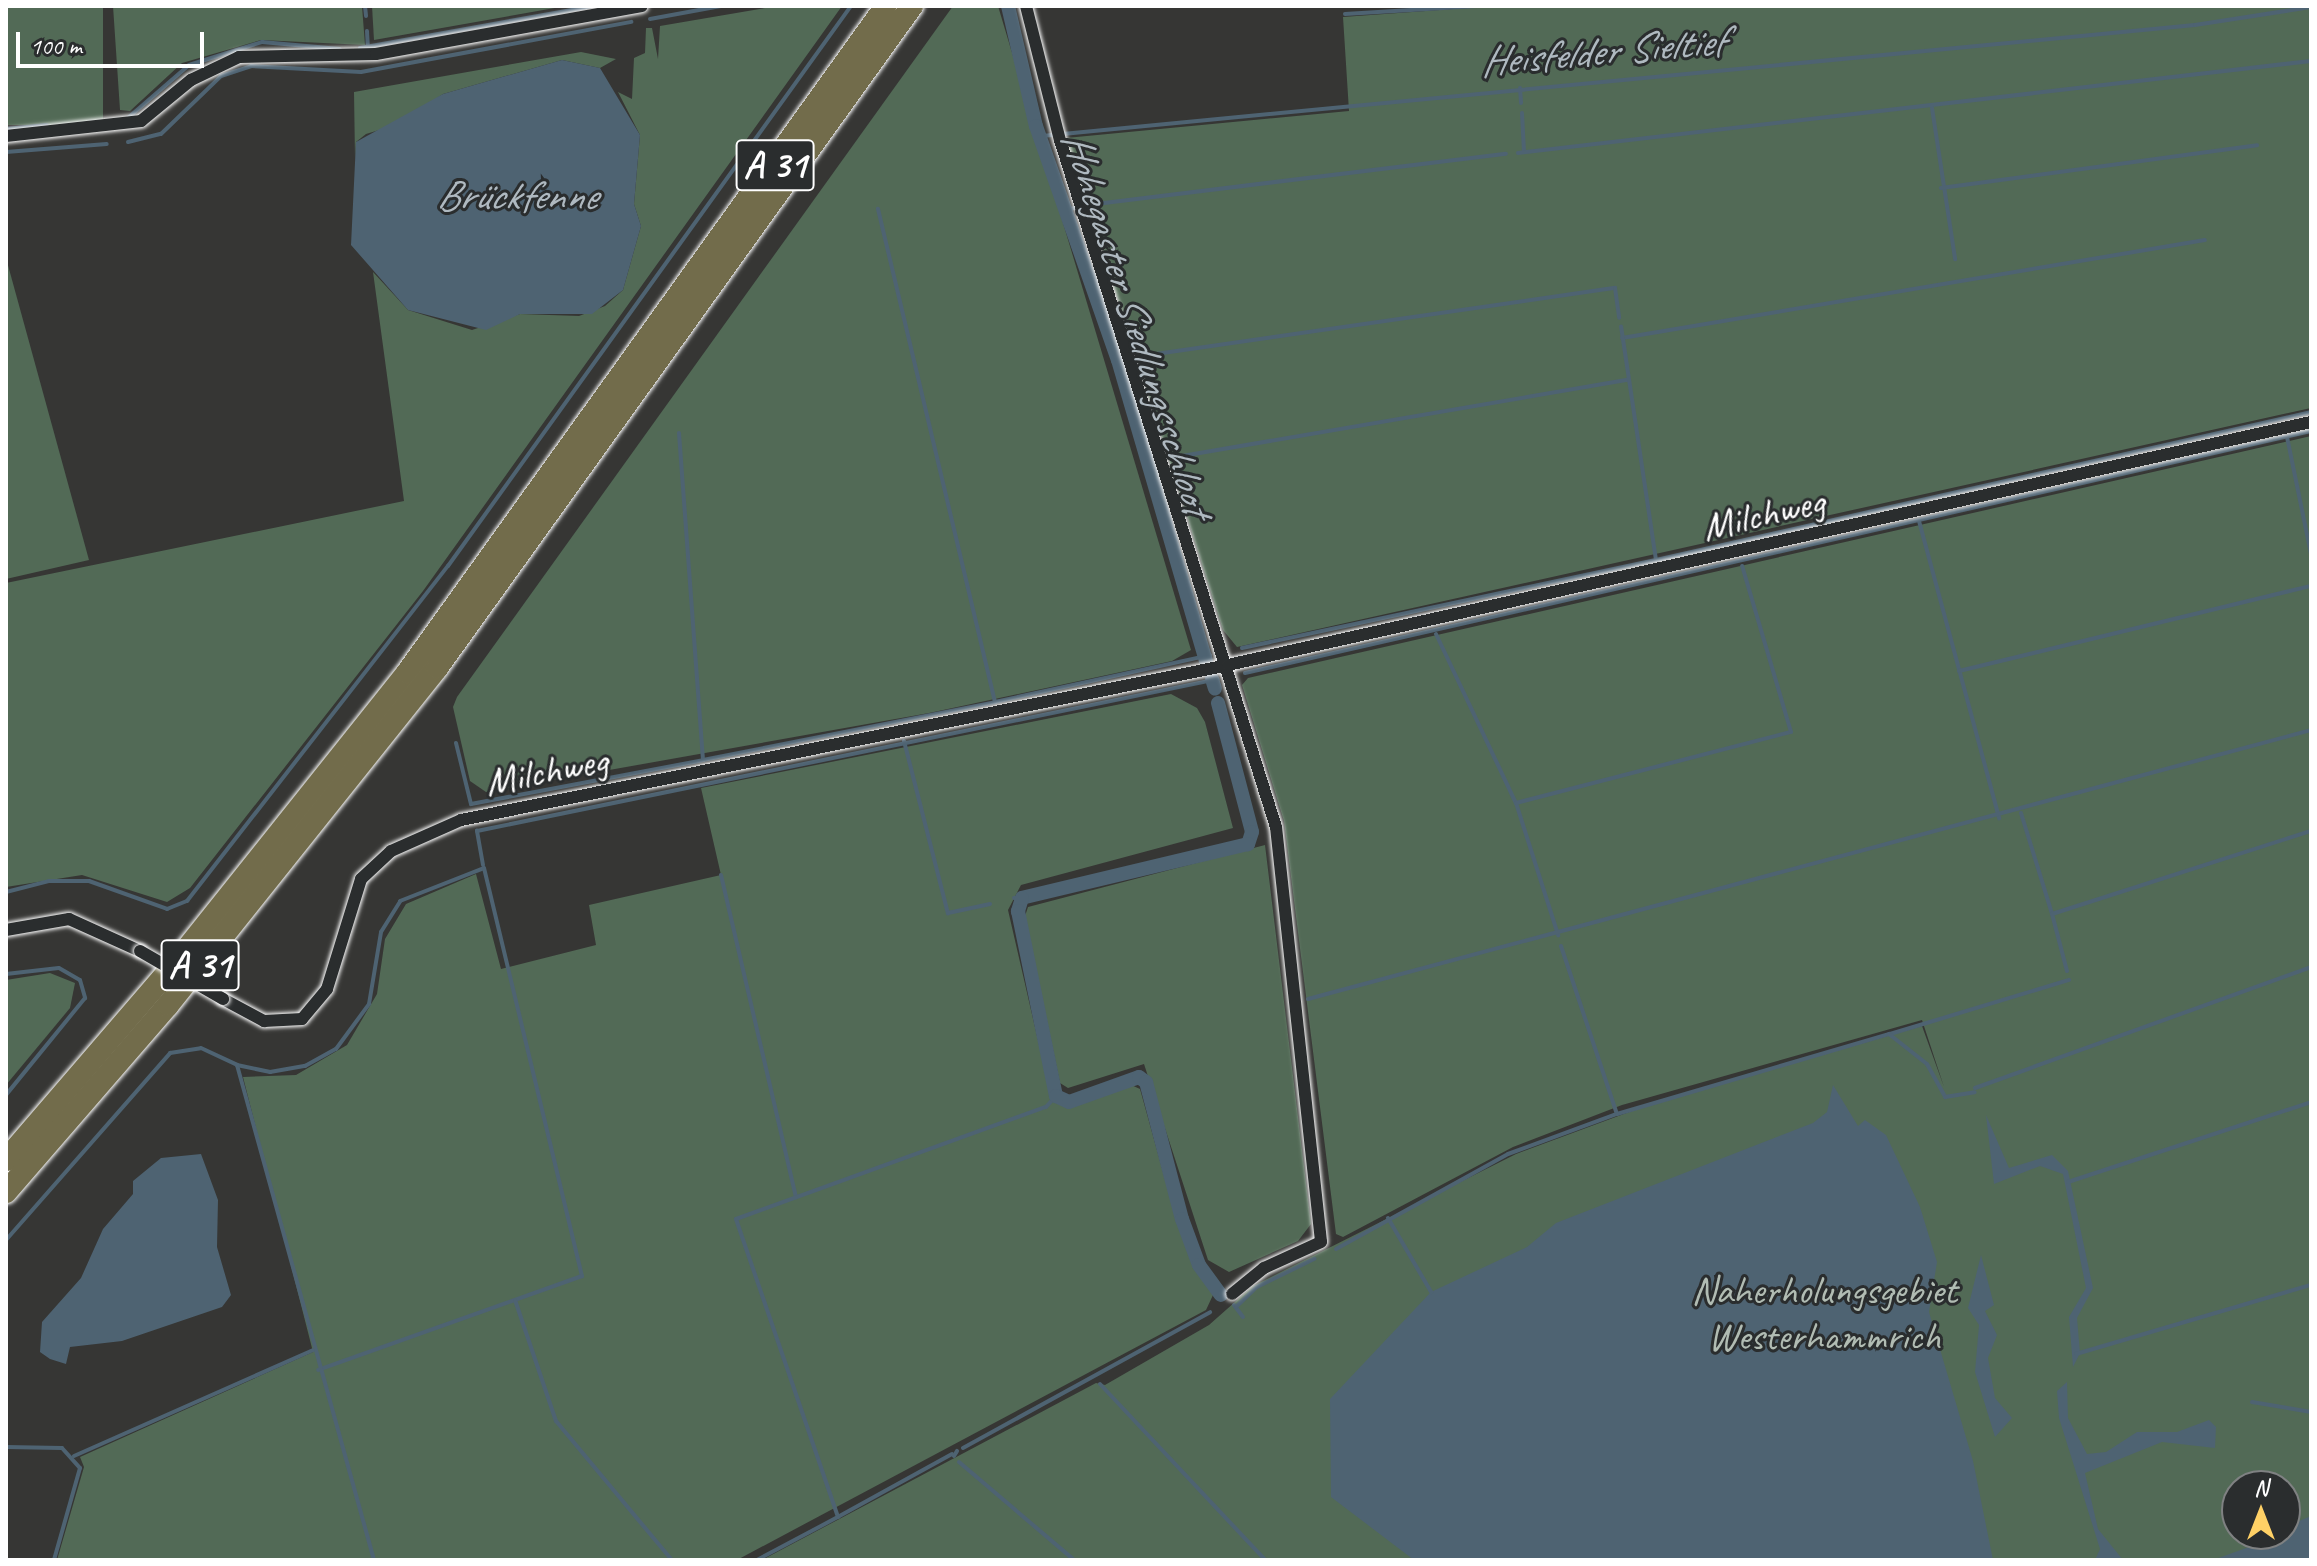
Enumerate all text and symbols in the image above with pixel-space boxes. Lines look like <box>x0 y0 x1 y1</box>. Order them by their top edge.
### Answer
scale bar <box>20 16 208 66</box>
water label: Heisfelder Sieltief <box>1478 16 1726 88</box>
text: 100 m <box>30 31 82 61</box>
water label: Hohegaster Siedlungsschloot <box>1050 125 1222 521</box>
road number: A 31 <box>735 131 815 199</box>
water label: Brückfenne <box>436 171 596 221</box>
street label: Milchweg <box>1697 477 1829 551</box>
street label: Milchweg <box>481 736 611 806</box>
road number: A 31 <box>160 931 240 999</box>
park label: Naherholungsgebiet Westerhammrich <box>1691 1266 1957 1360</box>
north arrow <box>2221 1470 2301 1550</box>
text: N <box>2254 1474 2268 1502</box>

